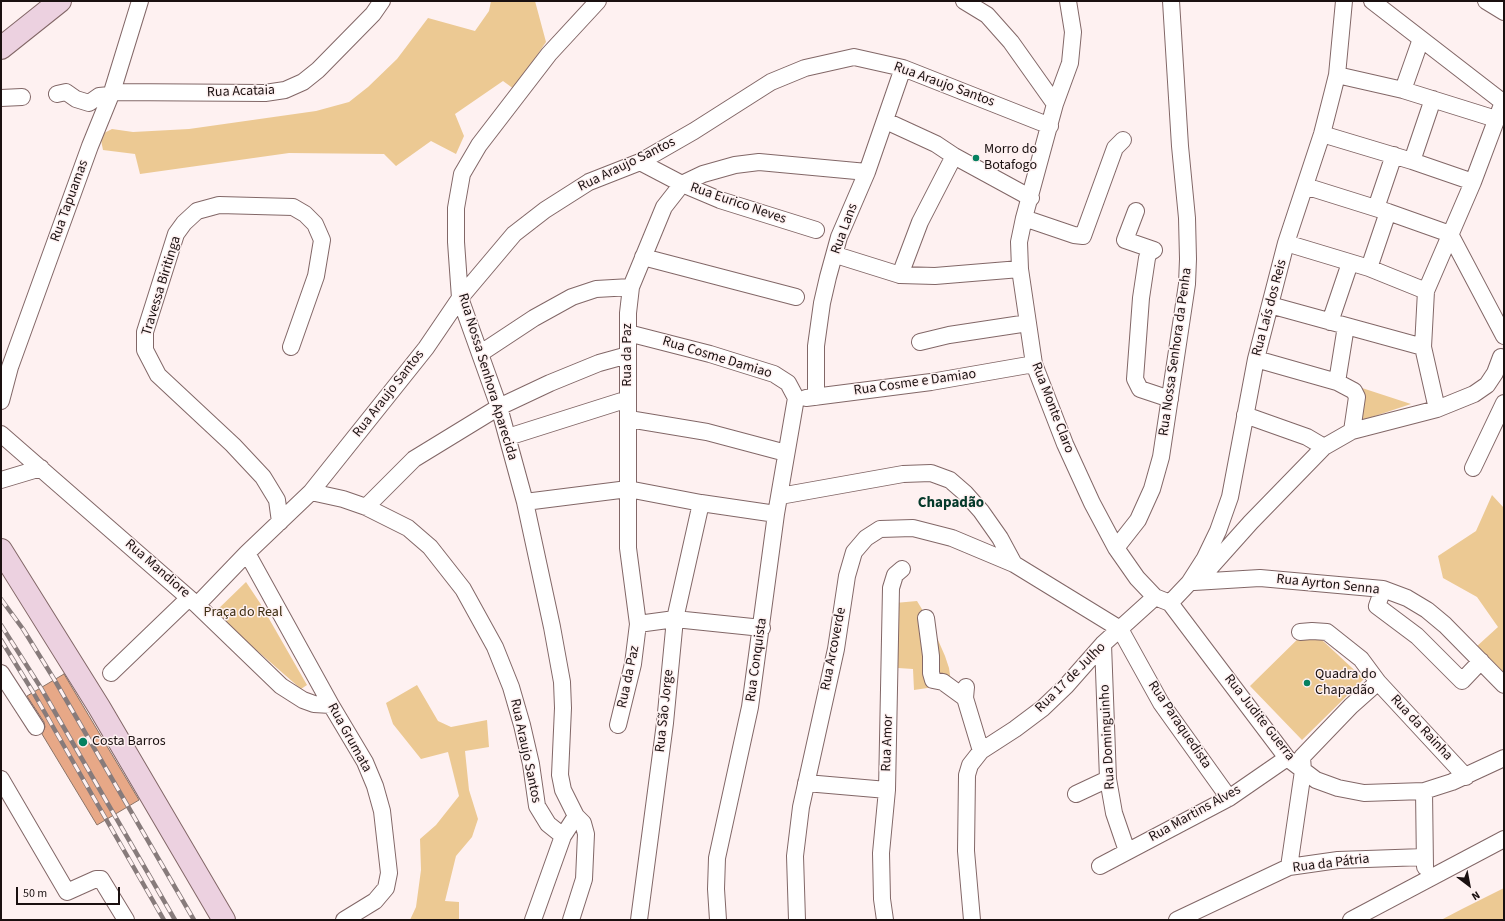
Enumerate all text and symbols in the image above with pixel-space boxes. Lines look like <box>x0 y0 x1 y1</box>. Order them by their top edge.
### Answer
street label: Rua Araujo Santos <box>891 59 997 111</box>
street label: Rua Acataia <box>207 82 275 102</box>
street label: Rua Araujo Santos <box>576 134 678 196</box>
place label: Morro do Botafogo <box>984 142 1037 174</box>
marker: Morro do Botafogo <box>971 153 981 163</box>
street label: Rua Tapuamas <box>47 158 93 244</box>
street label: Rua Eurico Neves <box>688 180 788 228</box>
street label: Rua Lans <box>828 201 862 257</box>
street label: Travessa Biritinga <box>139 234 185 338</box>
street label: Rua Laís dos Reis <box>1249 258 1291 358</box>
street label: Rua Nossa Senhora da Penha <box>1156 267 1196 437</box>
street label: Rua Nossa Senhora Aparecida <box>454 291 520 463</box>
street label: Rua da Paz <box>620 323 636 387</box>
street label: Rua Cosme Damiao <box>660 333 774 383</box>
street label: Rua Araujo Santos <box>350 347 428 441</box>
street label: Rua Monte Claro <box>1027 360 1077 456</box>
street label: Rua Cosme e Damiao <box>853 366 977 400</box>
district label: Chapadão <box>918 495 984 513</box>
street label: Rua Mandiore <box>121 536 193 602</box>
street label: Rua Ayrton Senna <box>1276 571 1380 599</box>
park label: Praça do Real <box>204 605 282 621</box>
street label: Rua Arcoverde <box>818 606 850 692</box>
street label: Rua Conquista <box>743 617 771 703</box>
street label: Rua 17 de Julho <box>1032 639 1110 717</box>
street label: Rua da Paz <box>614 644 644 710</box>
place label: Quadra do Chapadão <box>1315 667 1376 700</box>
street label: Rua São Jorge <box>652 669 678 753</box>
street label: Rua Judite Guerra <box>1220 671 1298 765</box>
street label: Rua Paraquedista <box>1144 678 1214 772</box>
marker: Quadra do Chapadão <box>1302 678 1312 688</box>
street label: Rua Dominguinho <box>1097 684 1119 790</box>
street label: Rua da Rainha <box>1386 692 1456 764</box>
street label: Rua Araujo Santos <box>506 697 544 805</box>
street label: Rua Grumata <box>323 700 375 776</box>
street label: Rua Amor <box>879 714 897 772</box>
place label: Costa Barros <box>92 734 166 750</box>
marker: Costa Barros <box>77 736 89 748</box>
street label: Rua Martins Alves <box>1146 782 1244 846</box>
street label: Rua da Pátria <box>1292 851 1370 877</box>
north arrow <box>1449 865 1489 905</box>
scale bar <box>18 879 122 905</box>
text: 50 m <box>23 885 47 902</box>
text: N <box>1469 887 1483 904</box>

